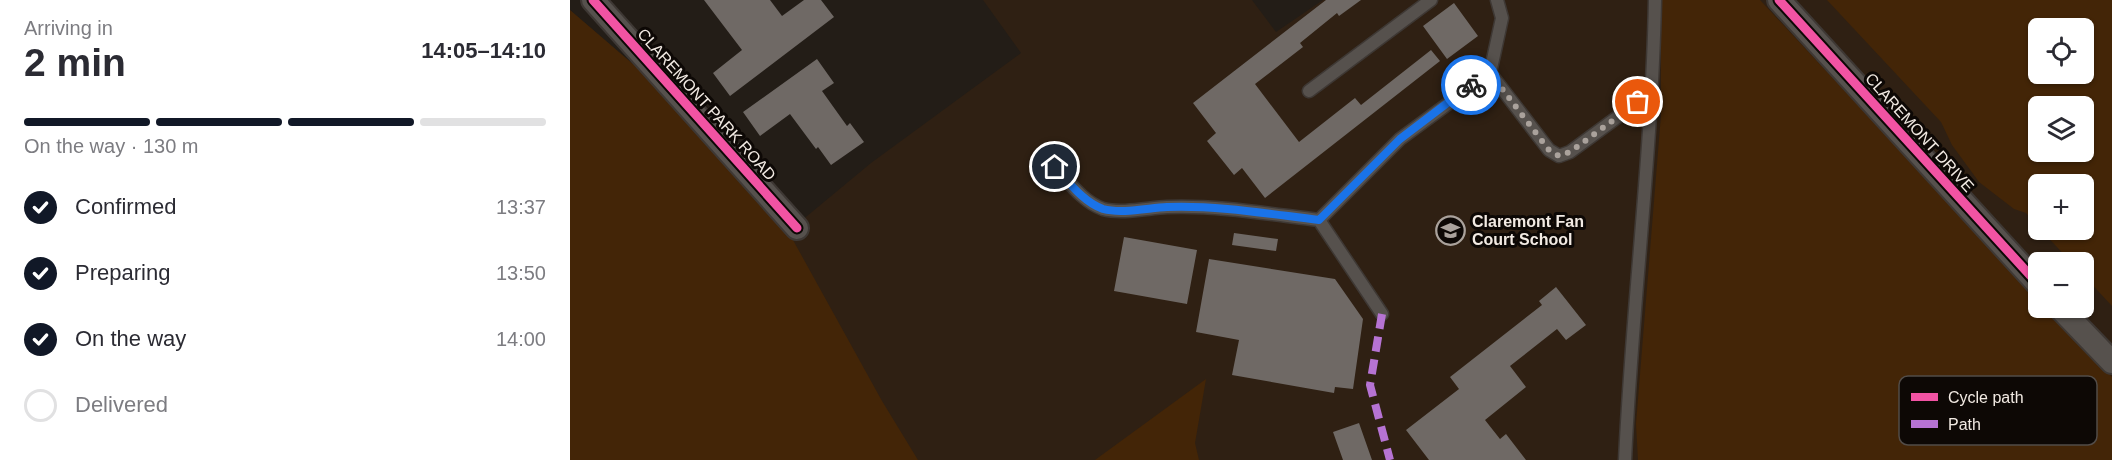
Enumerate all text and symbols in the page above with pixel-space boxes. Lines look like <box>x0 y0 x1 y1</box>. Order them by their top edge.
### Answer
text: Arriving in <box>24 17 113 39</box>
map controls <box>2028 18 2094 318</box>
button: locate <box>2028 18 2094 84</box>
street label: CLAREMONT PARK ROAD <box>634 25 779 183</box>
text: 14:05–14:10 <box>421 38 546 63</box>
text: 2 min <box>24 41 126 84</box>
courier <box>1441 55 1501 115</box>
icon: bike <box>1455 69 1488 102</box>
street label: CLAREMONT DRIVE <box>1862 70 1977 195</box>
pin <box>1612 76 1663 127</box>
icon: bag <box>1621 85 1654 118</box>
button: layers <box>2028 96 2094 162</box>
text: On the way · 130 m <box>24 135 199 157</box>
pin <box>1029 141 1080 192</box>
icon: home <box>1038 150 1071 183</box>
button: + <box>2028 174 2094 240</box>
icon: check <box>24 191 57 224</box>
text: Confirmed <box>75 194 176 219</box>
text: 13:37 <box>496 196 546 218</box>
place label: Claremont Fan Court School <box>1472 213 1584 248</box>
school or university icon: Claremont Fan Court School <box>1435 214 1467 246</box>
button: − <box>2028 252 2094 318</box>
icon: check <box>24 257 57 290</box>
text: Preparing <box>75 260 170 285</box>
text: 13:50 <box>496 262 546 284</box>
icon: check <box>24 323 57 356</box>
text: On the way <box>75 326 186 351</box>
text: 14:00 <box>496 328 546 350</box>
legend <box>1899 376 2097 445</box>
text: Cycle path <box>1948 389 2024 406</box>
text: Delivered <box>75 392 168 417</box>
text: Path <box>1948 416 1981 433</box>

